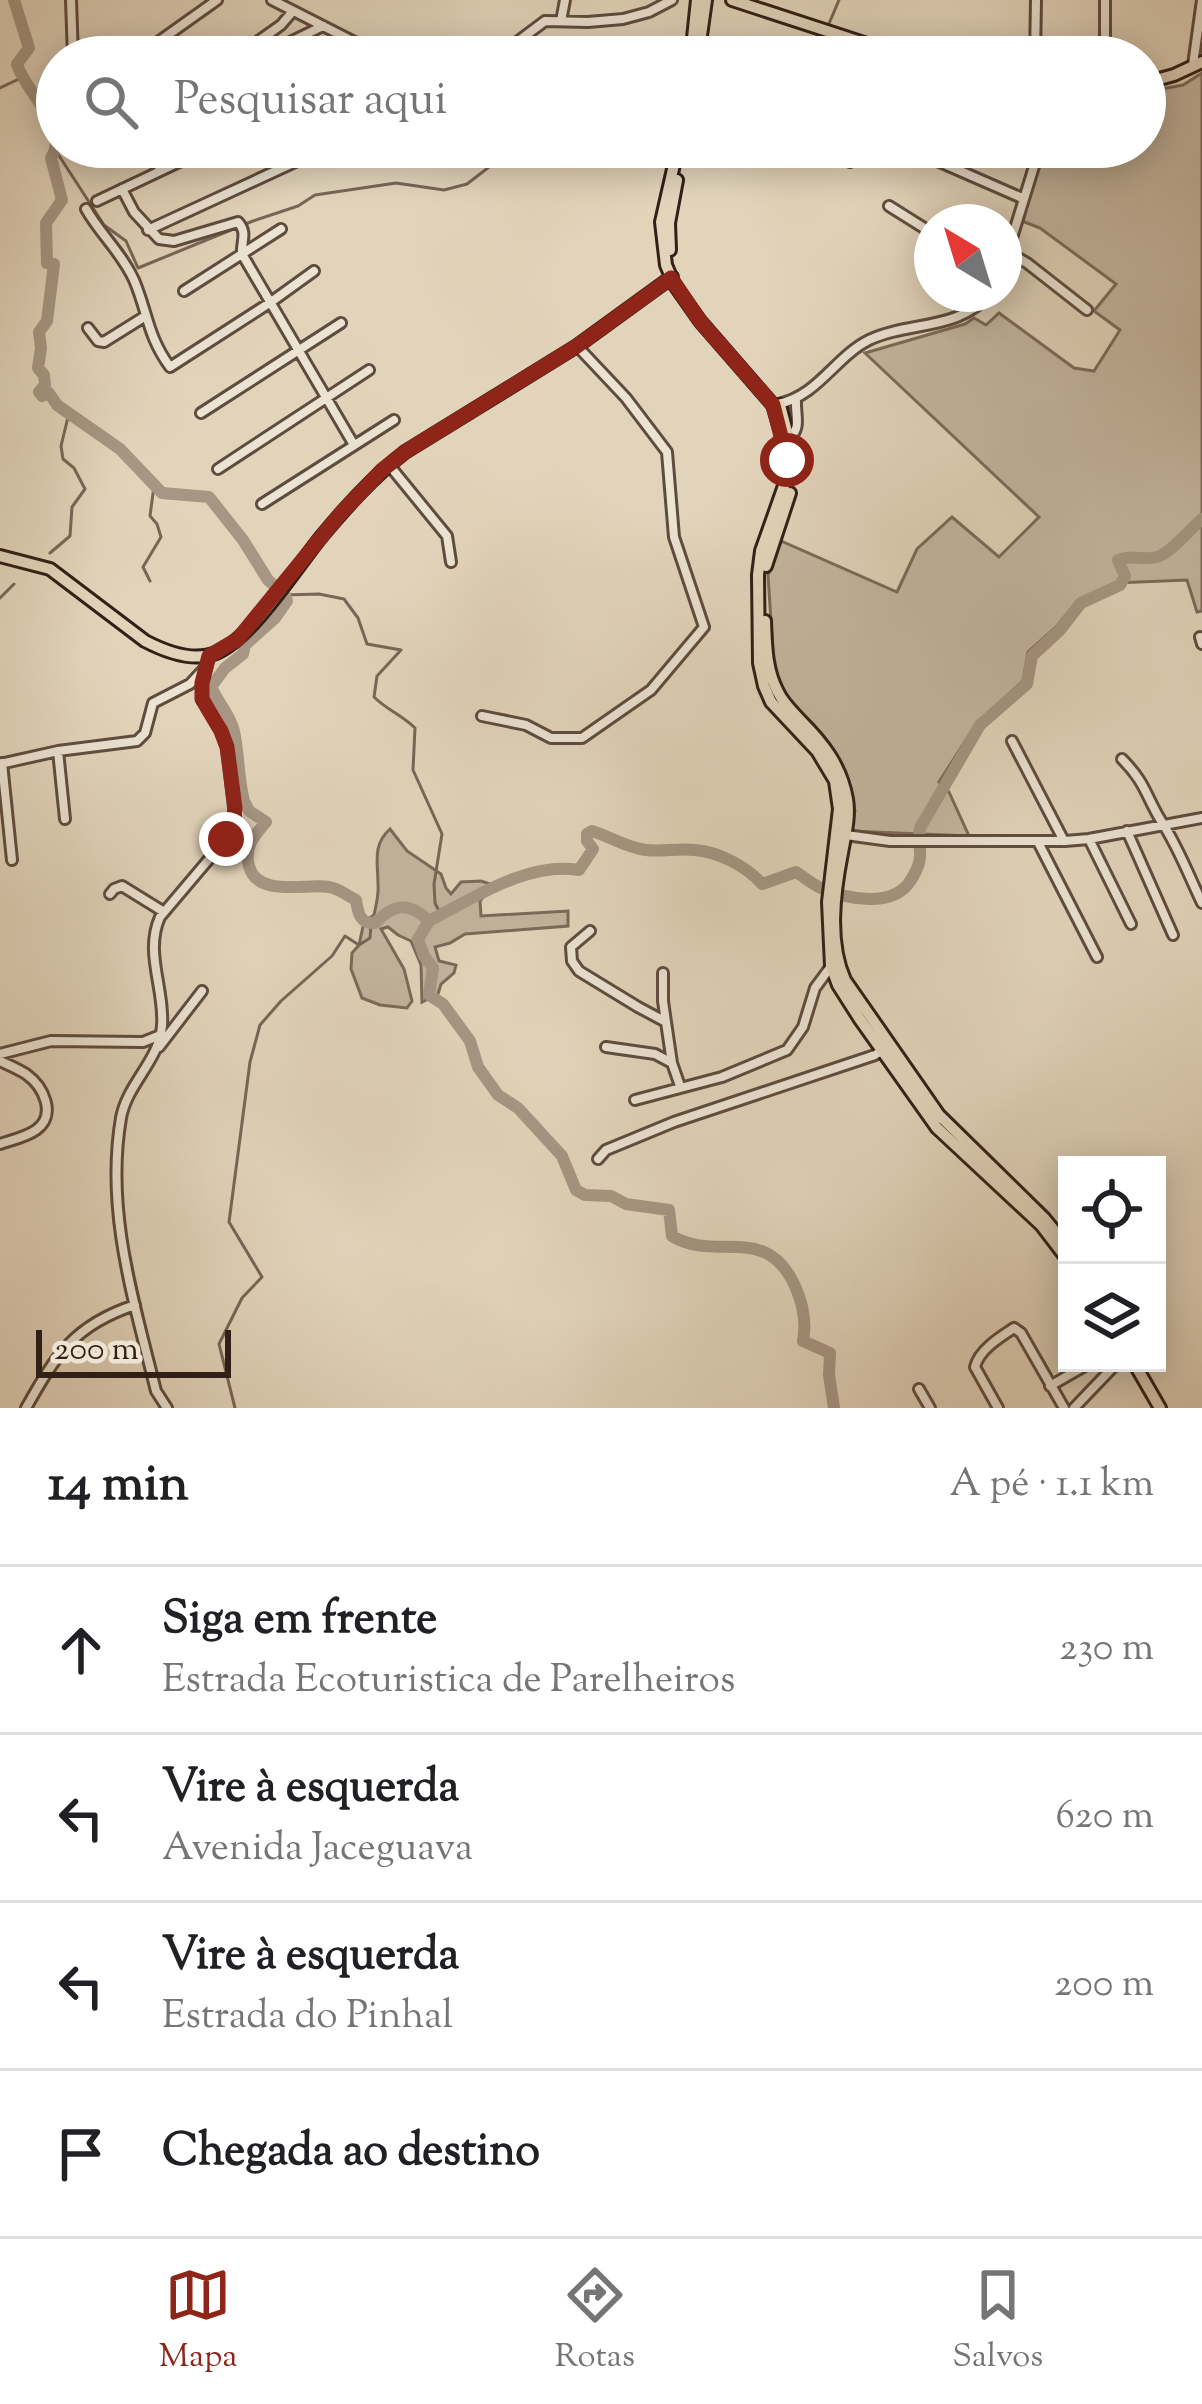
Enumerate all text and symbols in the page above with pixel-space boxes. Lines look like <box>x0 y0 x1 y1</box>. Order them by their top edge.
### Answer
search box <box>36 36 1166 168</box>
icon: search <box>78 69 144 135</box>
text: Pesquisar aqui <box>174 70 447 135</box>
north arrow <box>914 204 1022 312</box>
route start <box>760 433 814 487</box>
route end <box>199 812 253 866</box>
map controls <box>1058 1156 1166 1372</box>
button: locate <box>1058 1156 1166 1264</box>
button: layers <box>1058 1264 1166 1372</box>
scale bar <box>36 1324 231 1377</box>
text: 200 m <box>54 1327 139 1375</box>
text: 14 min <box>48 1450 189 1523</box>
text: A pé · 1.1 km <box>950 1458 1154 1514</box>
text: Siga em frente <box>162 1589 437 1654</box>
icon: ahead <box>48 1617 114 1683</box>
text: 230 m <box>1059 1622 1154 1678</box>
text: Estrada Ecoturistica de Parelheiros <box>162 1654 735 1710</box>
text: Vire à esquerda <box>162 1757 459 1822</box>
icon: left <box>48 1785 114 1851</box>
text: 620 m <box>1056 1790 1154 1846</box>
text: Avenida Jaceguava <box>162 1822 473 1878</box>
text: Vire à esquerda <box>162 1925 459 1990</box>
icon: left <box>48 1953 114 2019</box>
text: 200 m <box>1054 1958 1154 2014</box>
text: Estrada do Pinhal <box>162 1990 453 2046</box>
icon: arrive <box>48 2121 114 2187</box>
text: Chegada ao destino <box>162 2121 540 2186</box>
tab: Mapa <box>159 2262 237 2382</box>
tab: Rotas <box>555 2262 635 2382</box>
tab: Salvos <box>952 2262 1043 2382</box>

